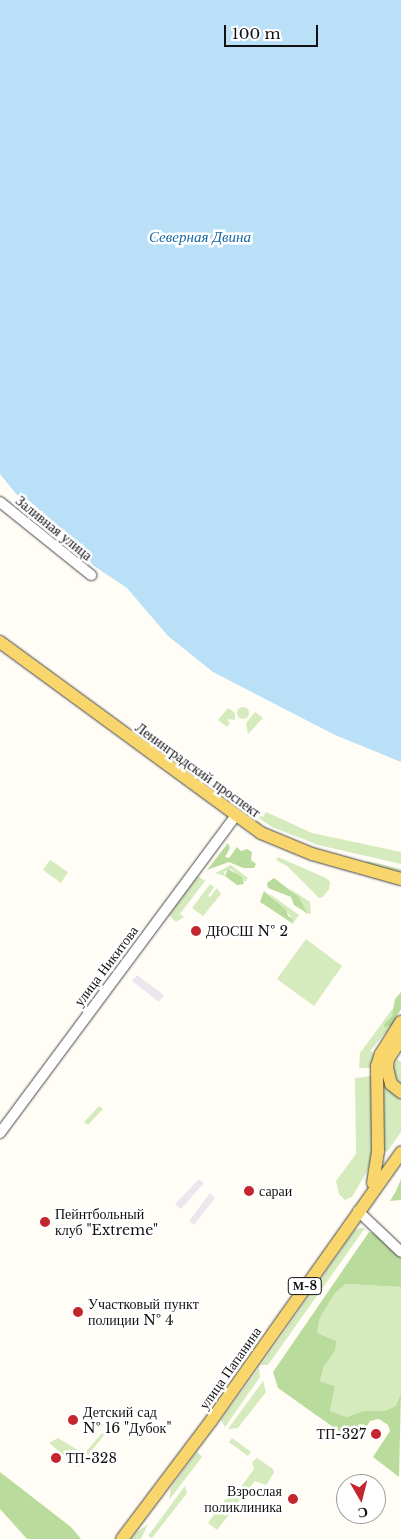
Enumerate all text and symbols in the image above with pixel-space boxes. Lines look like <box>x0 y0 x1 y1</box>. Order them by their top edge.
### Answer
scale bar <box>226 15 320 47</box>
text: 100 m <box>232 24 281 43</box>
water label: Северная Двина <box>149 228 251 246</box>
street label: Заливная улица <box>13 492 95 564</box>
street label: Ленинградский проспект <box>132 719 264 821</box>
street label: улица Никитова <box>70 923 142 1009</box>
place label: ДЮСШ № 2 <box>206 923 288 939</box>
marker: ДЮСШ № 2 <box>190 925 202 937</box>
place label: сараи <box>259 1183 292 1199</box>
marker: сараи <box>243 1185 255 1197</box>
place label: Пейнтбольный клуб "Extreme" <box>55 1206 158 1238</box>
marker: Пейнтбольный клуб "Extreme" <box>39 1216 51 1228</box>
road number: М-8 <box>288 1276 322 1295</box>
place label: Участковый пункт полиции № 4 <box>88 1296 199 1328</box>
marker: Участковый пункт полиции № 4 <box>72 1306 84 1318</box>
street label: улица Папанина <box>195 1323 265 1413</box>
place label: Детский сад № 16 "Дубок" <box>83 1404 172 1436</box>
marker: Детский сад № 16 "Дубок" <box>67 1414 79 1426</box>
place label: ТП-327 <box>317 1426 366 1442</box>
marker: ТП-327 <box>370 1428 382 1440</box>
place label: ТП-328 <box>66 1450 117 1466</box>
marker: ТП-328 <box>50 1452 62 1464</box>
north arrow <box>336 1474 386 1524</box>
place label: Взрослая поликлиника <box>204 1483 282 1515</box>
marker: Взрослая поликлиника <box>286 1492 300 1506</box>
text: С <box>357 1503 369 1522</box>

